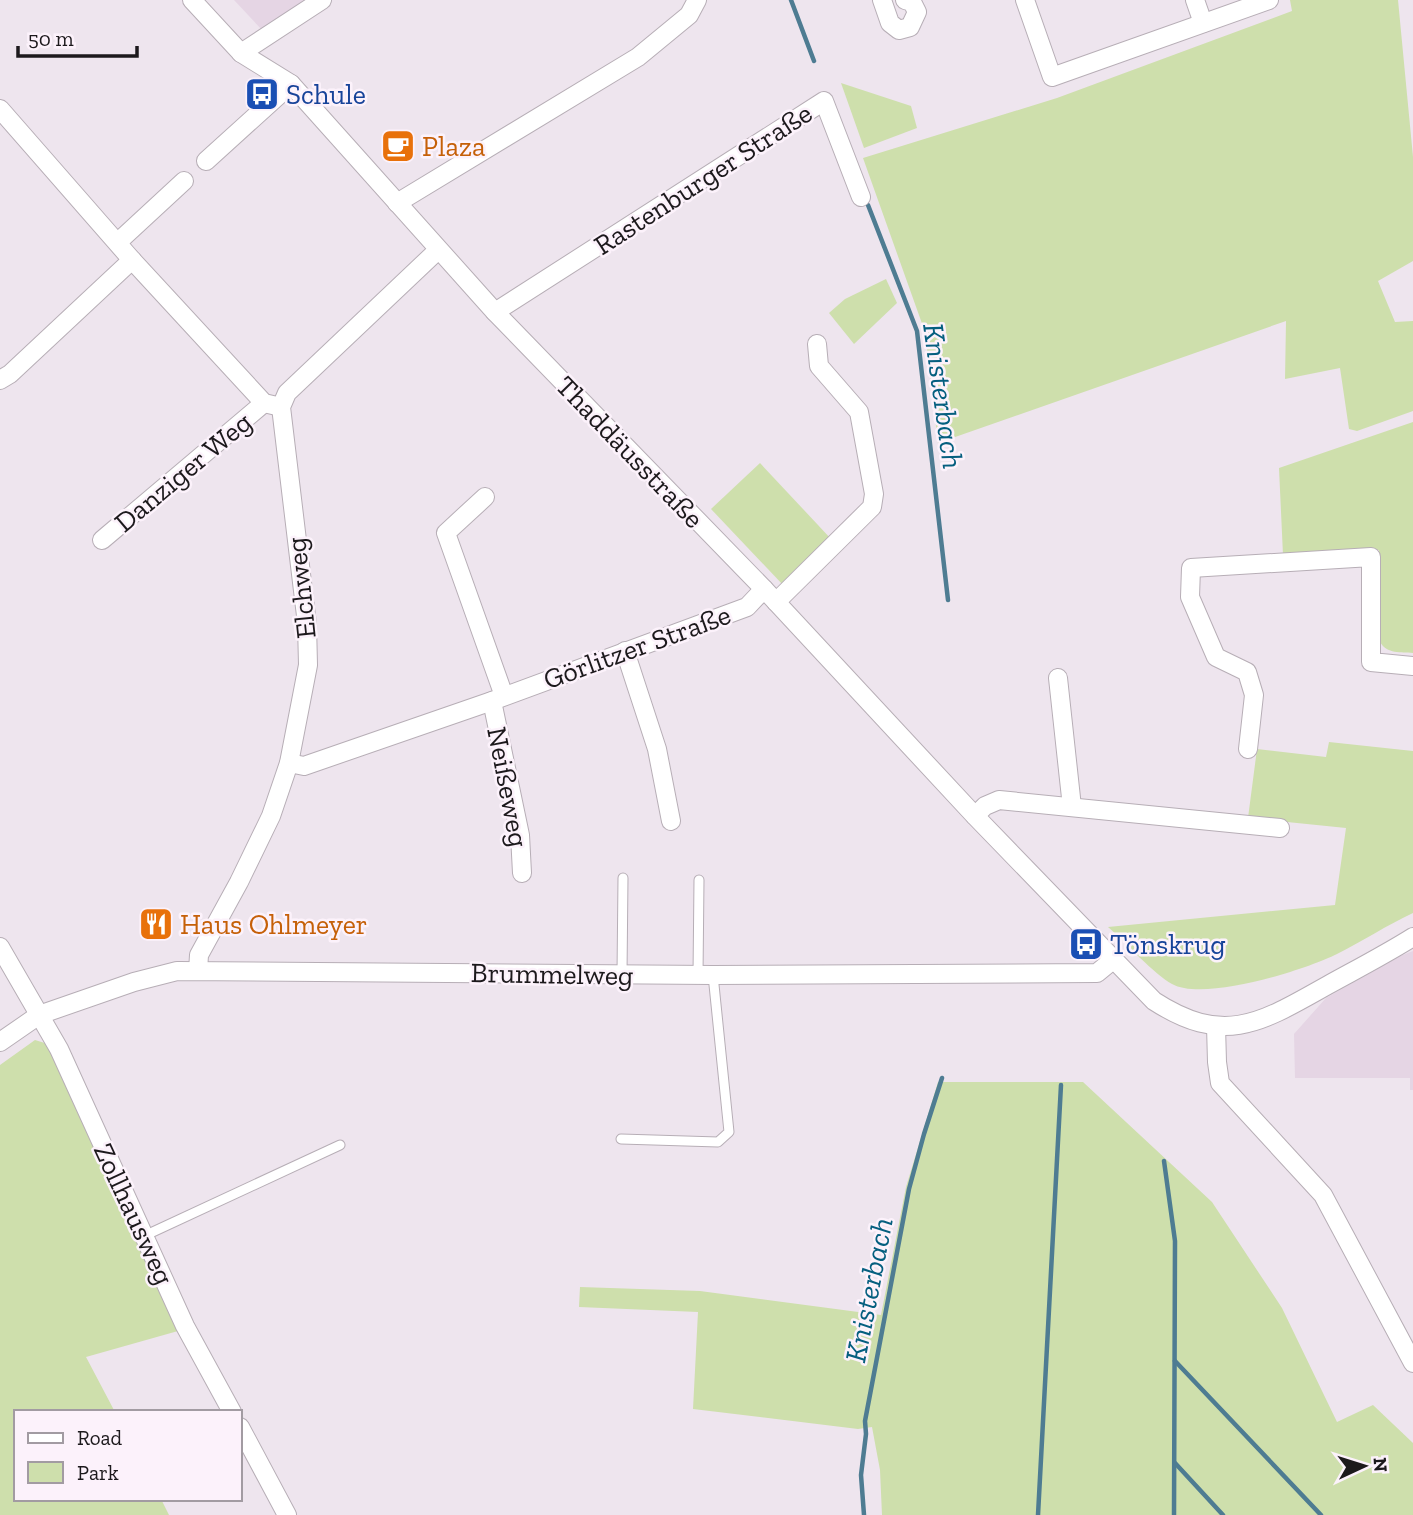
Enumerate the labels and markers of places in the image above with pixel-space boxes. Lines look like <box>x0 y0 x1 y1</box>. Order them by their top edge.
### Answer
bus stop icon: Schule <box>243 75 281 113</box>
place label: Schule <box>286 78 366 111</box>
cafe icon: Plaza <box>379 127 417 165</box>
place label: Plaza <box>422 130 486 163</box>
restaurant icon: Haus Ohlmeyer <box>137 905 175 943</box>
place label: Haus Ohlmeyer <box>180 908 368 941</box>
bus stop icon: Tönskrug <box>1067 925 1105 963</box>
place label: Tönskrug <box>1110 928 1226 961</box>

